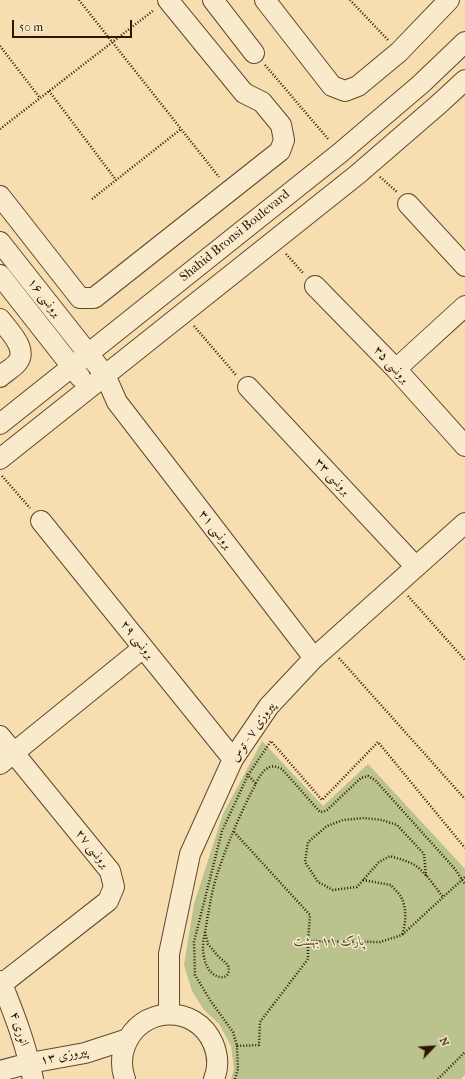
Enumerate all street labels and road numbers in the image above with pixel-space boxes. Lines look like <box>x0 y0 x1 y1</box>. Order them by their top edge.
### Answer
street label: Shahid Bronsi Boulevard <box>177 187 293 285</box>
street label: برونسی ۱۶ <box>24 275 64 321</box>
street label: برونسی ۳۵ <box>370 343 412 387</box>
street label: برونسی ۳۳ <box>311 455 353 499</box>
street label: برونسی ۳۱ <box>195 507 235 553</box>
street label: برونسی ۲۹ <box>117 617 157 663</box>
street label: پیروزی ۷ - توس <box>227 699 279 765</box>
street label: برونسی ۲۷ <box>72 826 112 872</box>
street label: انوری ۴ <box>6 1010 32 1048</box>
street label: پیروزی ۱۳ <box>39 1043 89 1069</box>

